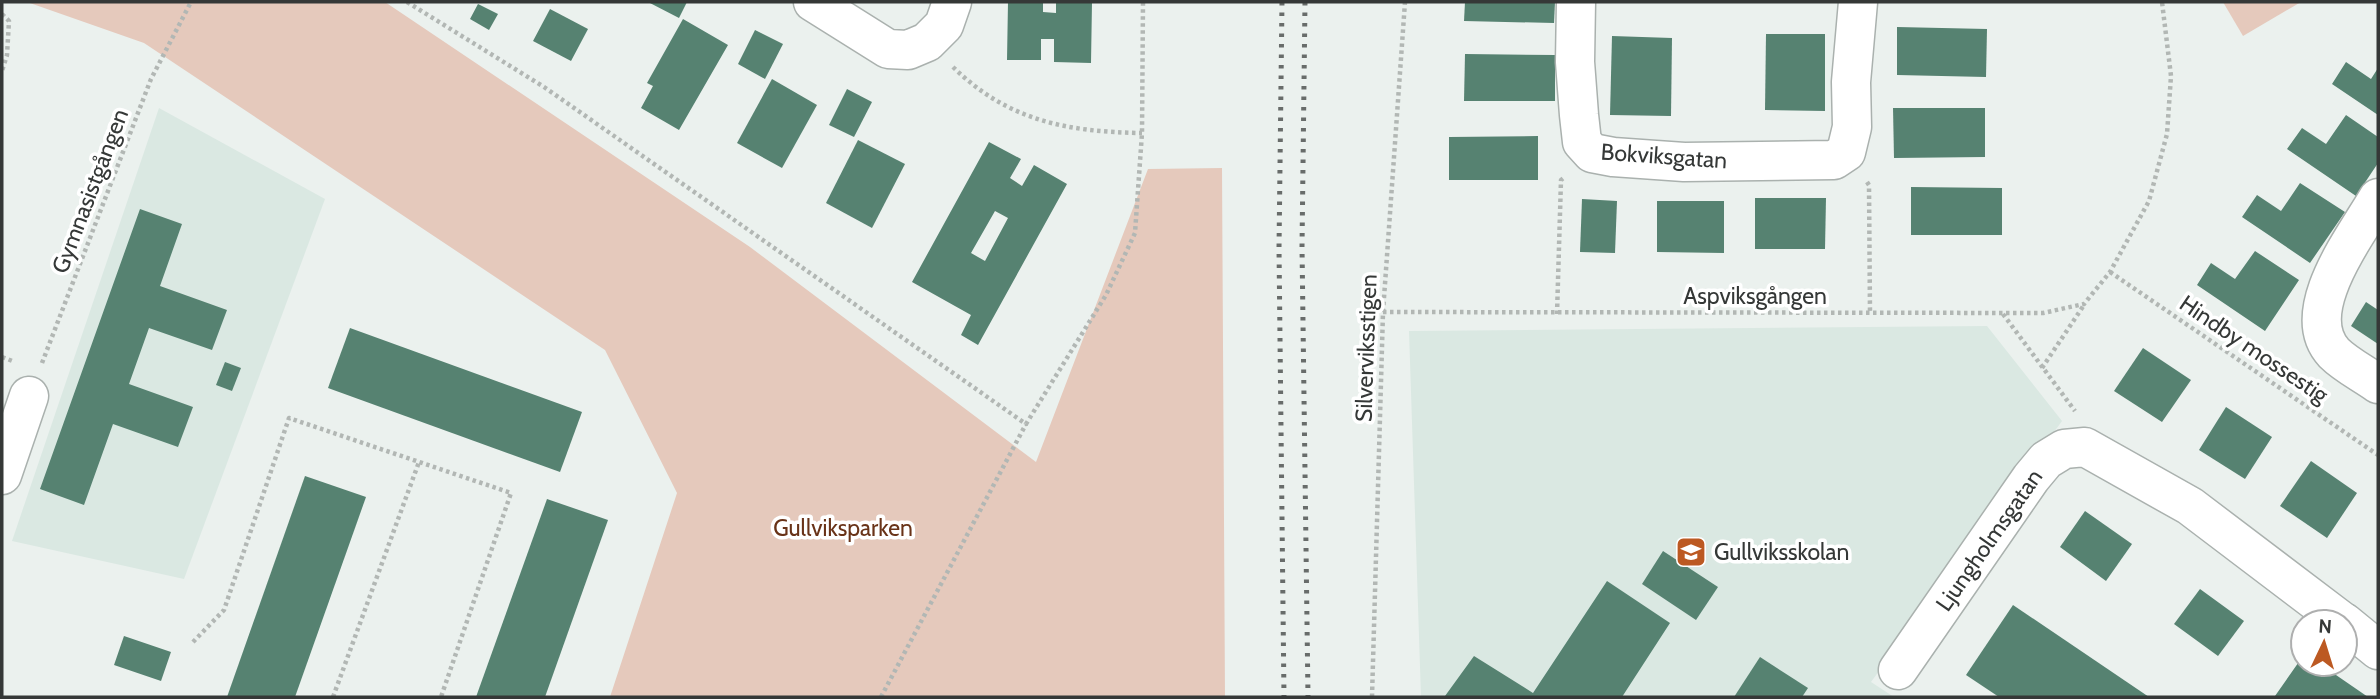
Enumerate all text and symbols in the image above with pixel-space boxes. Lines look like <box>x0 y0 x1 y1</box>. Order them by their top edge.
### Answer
street label: Gymnasistgången <box>46 105 134 277</box>
street label: Bokviksgatan <box>1600 138 1728 174</box>
street label: Silverviksstigen <box>1349 274 1383 422</box>
street label: Aspviksgången <box>1683 282 1827 310</box>
street label: Hindby mossestig <box>2174 289 2334 409</box>
street label: Ljungholmsgatan <box>1930 464 2048 616</box>
park label: Gullviksparken <box>773 514 913 542</box>
school or university icon: Gullviksskolan <box>1674 535 1708 569</box>
place label: Gullviksskolan <box>1714 538 1849 566</box>
north arrow <box>2289 608 2359 678</box>
text: N <box>2318 615 2333 638</box>

